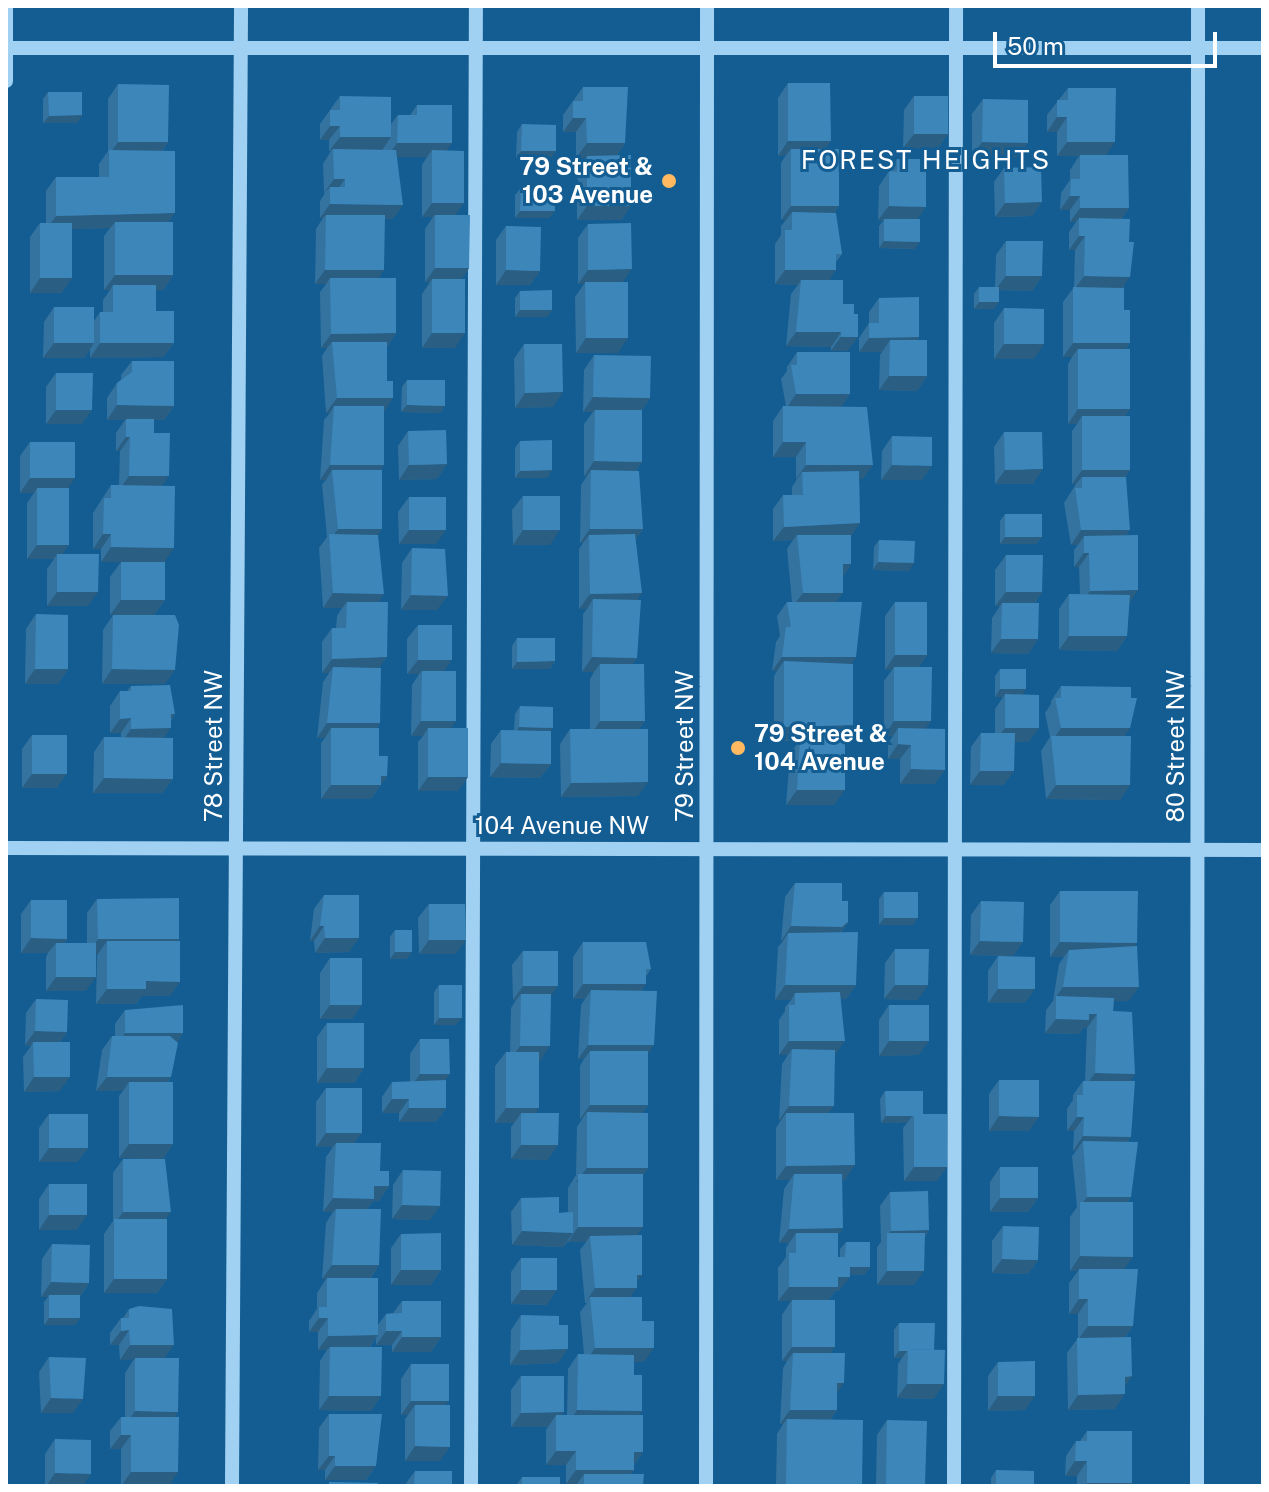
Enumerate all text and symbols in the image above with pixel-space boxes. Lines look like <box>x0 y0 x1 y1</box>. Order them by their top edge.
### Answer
scale bar <box>997 16 1221 66</box>
text: 50 m <box>1007 32 1064 60</box>
district label: FOREST HEIGHTS <box>801 144 1051 176</box>
place label: 79 Street & 103 Avenue <box>519 153 653 209</box>
marker: 79 Street & 103 Avenue <box>660 172 678 190</box>
street label: 78 Street NW <box>200 670 228 822</box>
street label: 79 Street NW <box>671 670 699 822</box>
street label: 80 Street NW <box>1162 670 1190 822</box>
place label: 79 Street & 104 Avenue <box>754 720 888 776</box>
marker: 79 Street & 104 Avenue <box>729 739 747 757</box>
street label: 104 Avenue NW <box>475 812 649 840</box>

